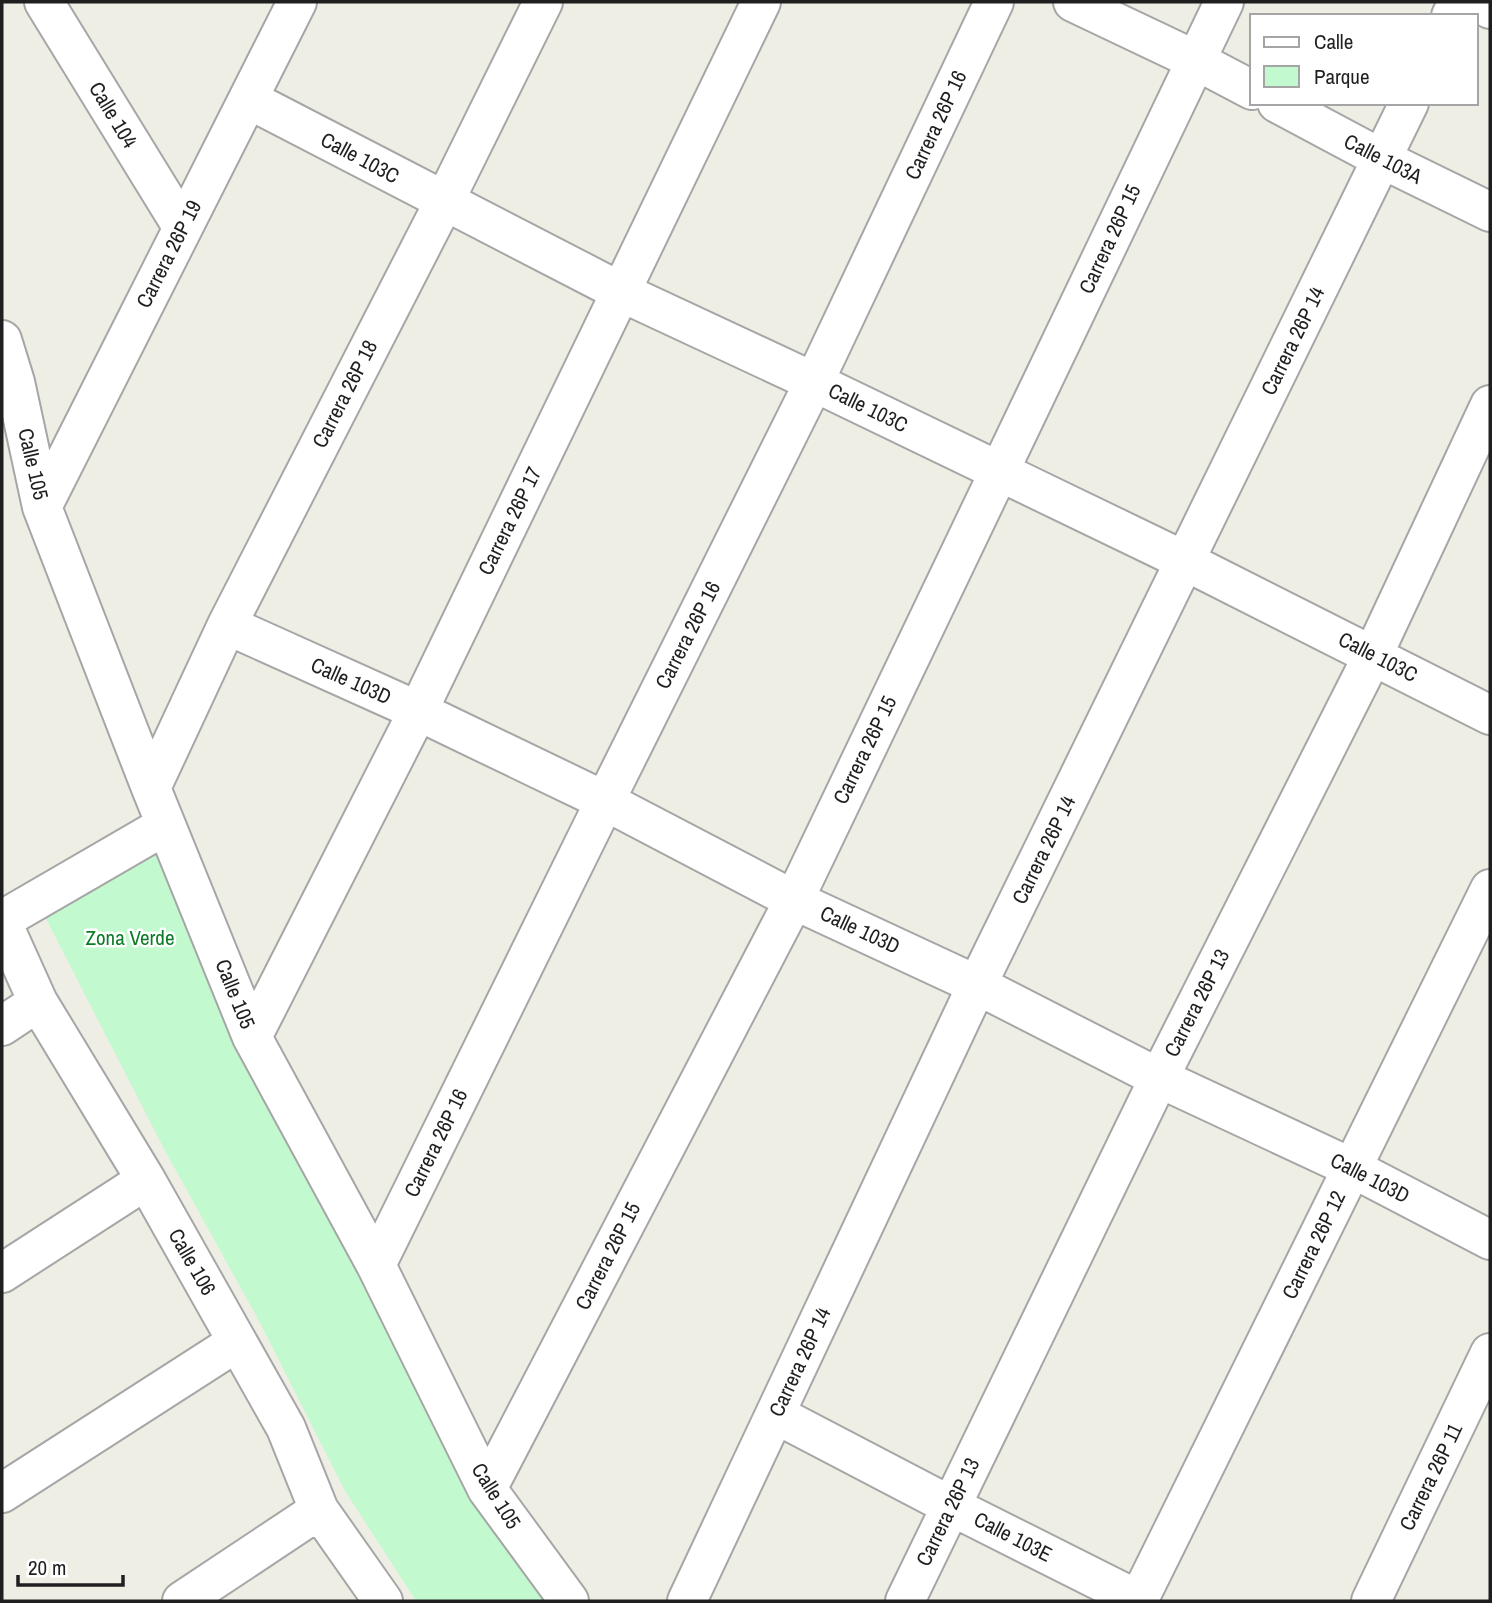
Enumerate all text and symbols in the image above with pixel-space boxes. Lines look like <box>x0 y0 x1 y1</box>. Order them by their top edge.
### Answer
legend <box>1250 14 1478 105</box>
text: Calle <box>1314 27 1353 56</box>
text: Parque <box>1314 62 1370 91</box>
street label: Carrera 26P 16 <box>898 65 974 184</box>
street label: Calle 104 <box>82 76 145 154</box>
street label: Calle 103C <box>316 125 405 190</box>
street label: Calle 103A <box>1339 127 1428 191</box>
street label: Carrera 26P 15 <box>1072 179 1148 298</box>
street label: Carrera 26P 19 <box>129 195 208 313</box>
street label: Carrera 26P 14 <box>1254 281 1332 400</box>
street label: Carrera 26P 18 <box>305 335 384 453</box>
street label: Calle 103C <box>824 376 913 439</box>
street label: Calle 105 <box>11 425 56 503</box>
street label: Carrera 26P 17 <box>471 462 548 580</box>
street label: Carrera 26P 16 <box>648 576 727 694</box>
street label: Calle 103C <box>1334 624 1423 689</box>
street label: Calle 103D <box>306 650 396 711</box>
street label: Carrera 26P 15 <box>826 691 903 809</box>
street label: Carrera 26P 14 <box>1005 790 1083 909</box>
street label: Calle 103D <box>815 898 905 961</box>
park label: Zona Verde <box>85 923 175 952</box>
street label: Carrera 26P 13 <box>1157 944 1236 1062</box>
street label: Calle 105 <box>208 955 263 1033</box>
street label: Carrera 26P 16 <box>397 1084 474 1202</box>
street label: Calle 103D <box>1326 1145 1415 1210</box>
street label: Carrera 26P 12 <box>1275 1186 1352 1304</box>
street label: Carrera 26P 15 <box>568 1197 647 1315</box>
street label: Calle 106 <box>162 1223 223 1301</box>
street label: Carrera 26P 14 <box>762 1302 838 1421</box>
street label: Carrera 26P 11 <box>1392 1418 1469 1535</box>
street label: Carrera 26P 13 <box>909 1453 986 1571</box>
street label: Calle 105 <box>465 1457 528 1534</box>
street label: Calle 103E <box>969 1505 1057 1569</box>
scale bar <box>18 1544 122 1588</box>
text: 20 m <box>28 1553 66 1582</box>

